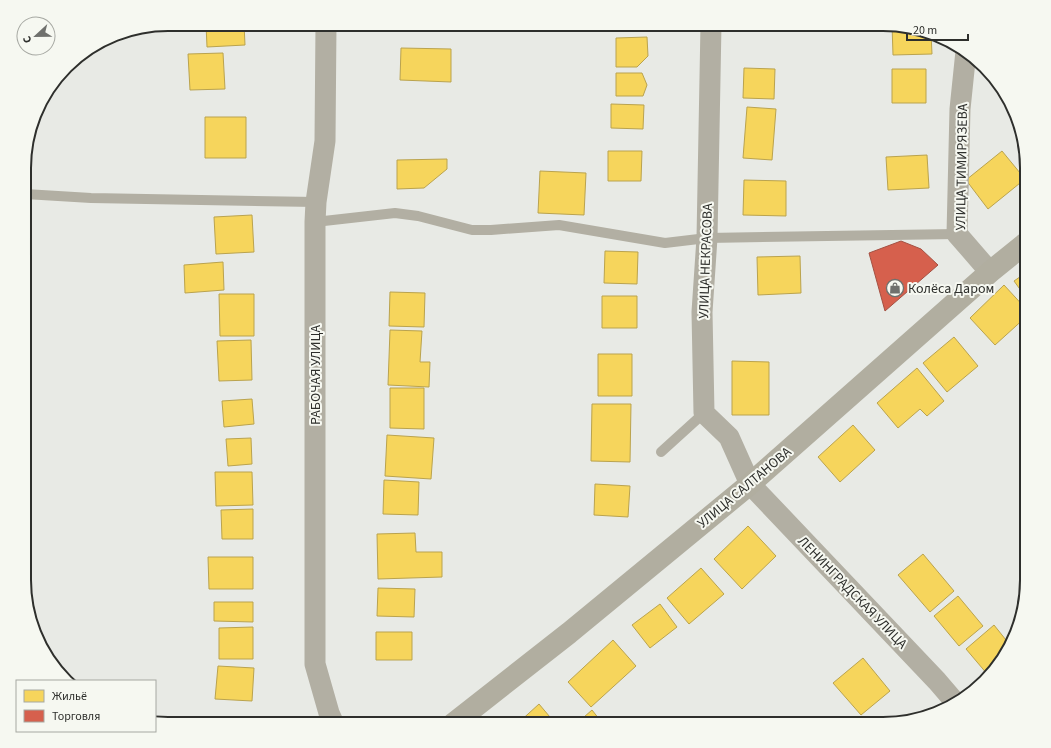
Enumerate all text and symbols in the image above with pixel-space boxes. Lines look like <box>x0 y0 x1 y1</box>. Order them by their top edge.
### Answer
north arrow <box>16 16 56 56</box>
scale bar <box>907 16 968 42</box>
text: 20 m <box>913 22 937 39</box>
text: С <box>19 33 35 45</box>
street label: УЛИЦА ТИМИРЯЗЕВА <box>951 103 973 231</box>
street label: УЛИЦА НЕКРАСОВА <box>694 202 718 319</box>
shop icon: Колёса Даром <box>885 278 905 298</box>
place label: Колёса Даром <box>908 279 994 299</box>
street label: РАБОЧАЯ УЛИЦА <box>306 325 326 425</box>
street label: УЛИЦА САЛТАНОВА <box>693 442 796 533</box>
street label: ЛЕНИНГРАДСКАЯ УЛИЦА <box>793 532 912 654</box>
legend <box>16 680 156 732</box>
text: Жильё <box>52 688 87 705</box>
text: Торговля <box>52 708 100 725</box>

